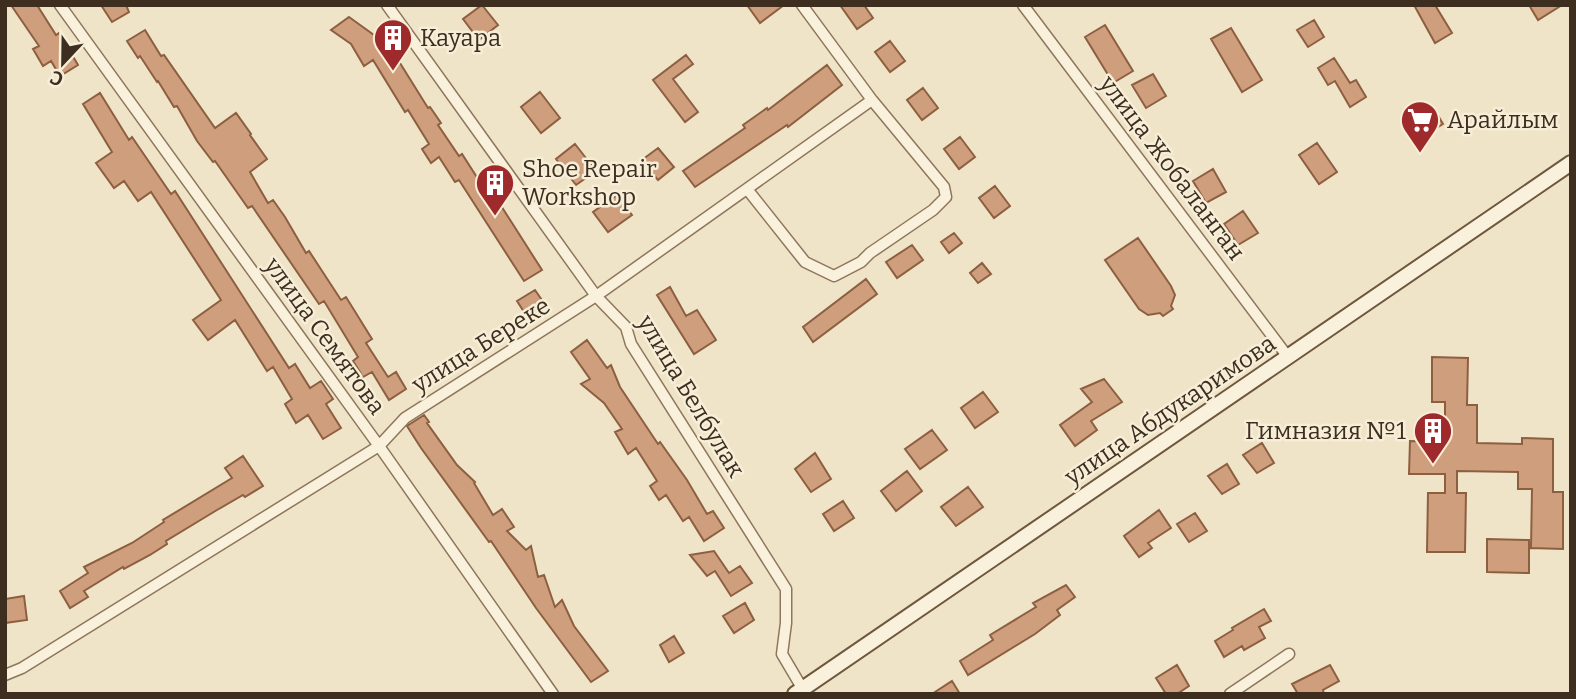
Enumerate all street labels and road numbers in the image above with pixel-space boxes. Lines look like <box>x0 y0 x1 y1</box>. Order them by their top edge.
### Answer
street label: улица Жобаланган <box>1093 70 1250 266</box>
street label: улица Семятова <box>258 251 391 420</box>
street label: улица Береке <box>406 291 555 399</box>
street label: улица Белбулак <box>631 309 750 482</box>
street label: улица Абдукаримова <box>1059 329 1281 492</box>

